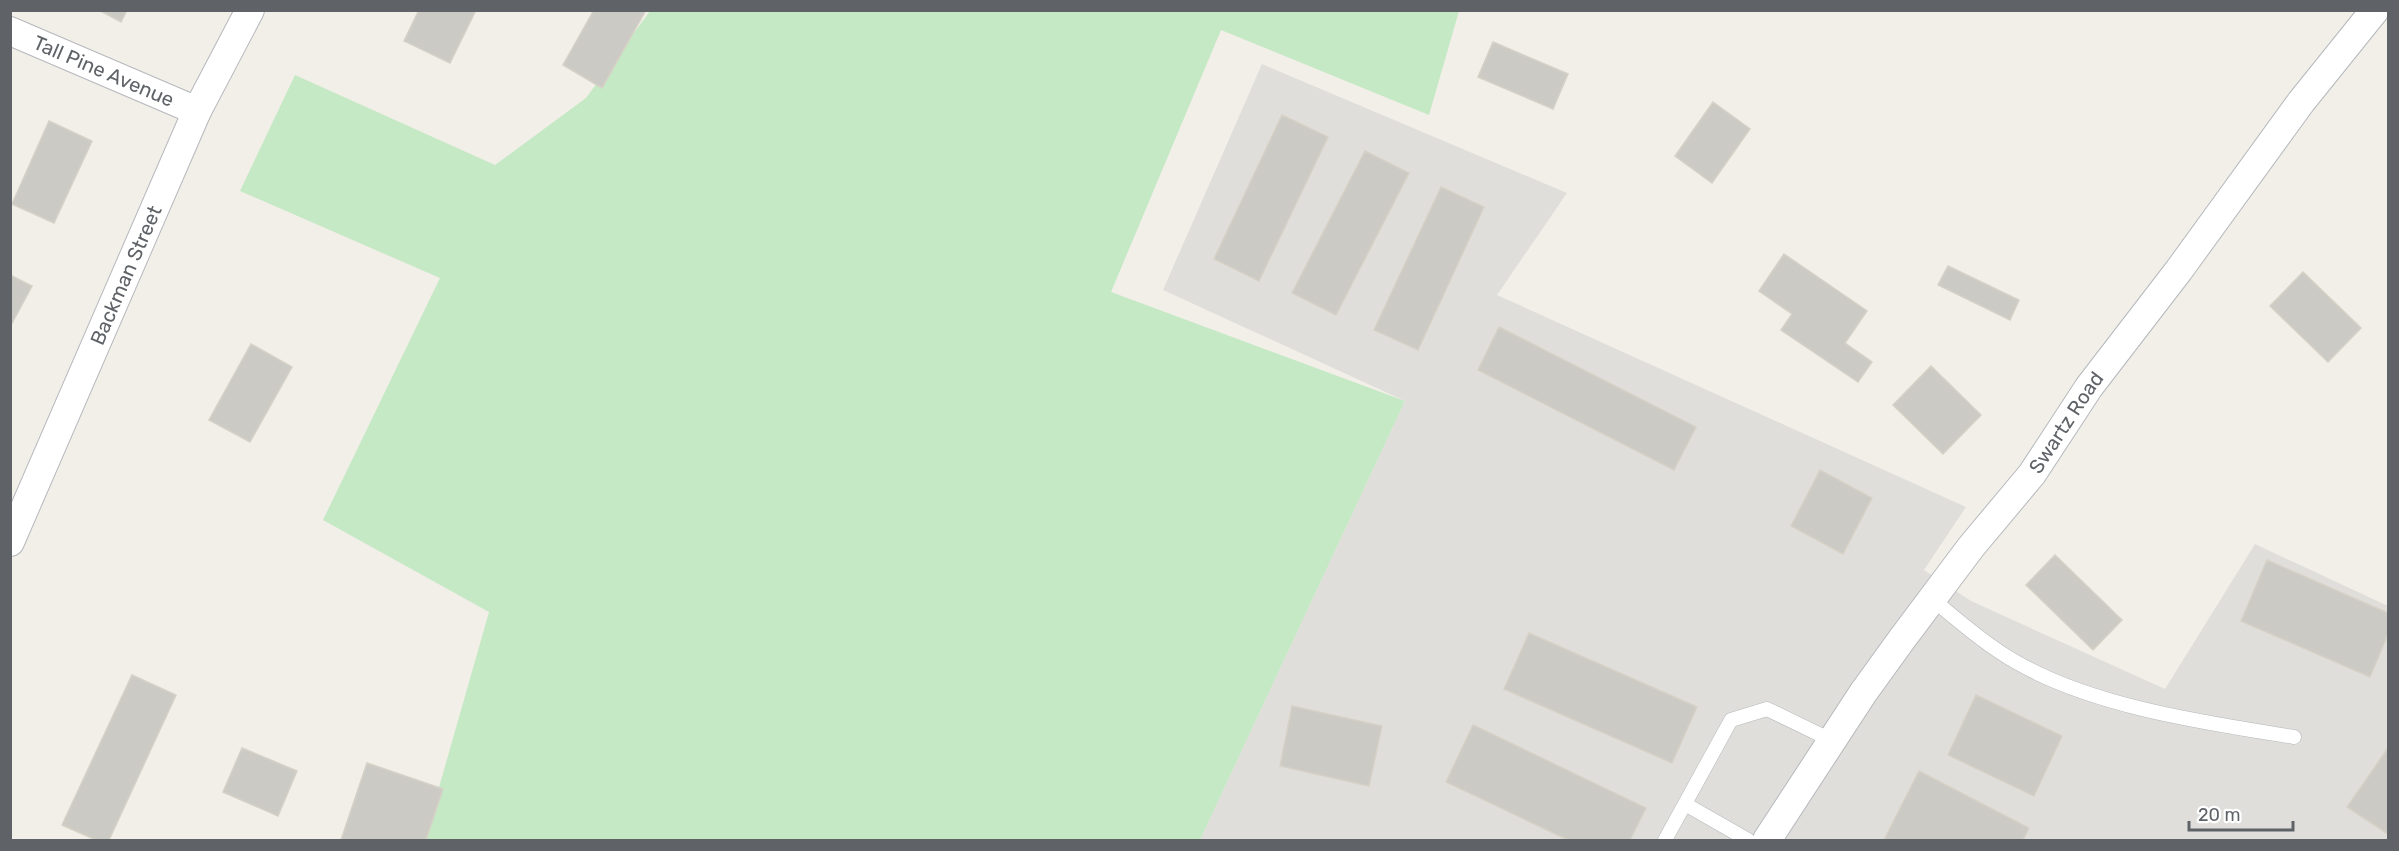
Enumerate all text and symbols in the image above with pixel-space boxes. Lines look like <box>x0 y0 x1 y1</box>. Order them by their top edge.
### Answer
street label: Tall Pine Avenue <box>30 30 178 112</box>
street label: Backman Street <box>85 202 167 348</box>
street label: Swartz Road <box>2024 367 2108 478</box>
scale bar <box>2189 794 2292 832</box>
text: 20 m <box>2198 804 2240 826</box>

